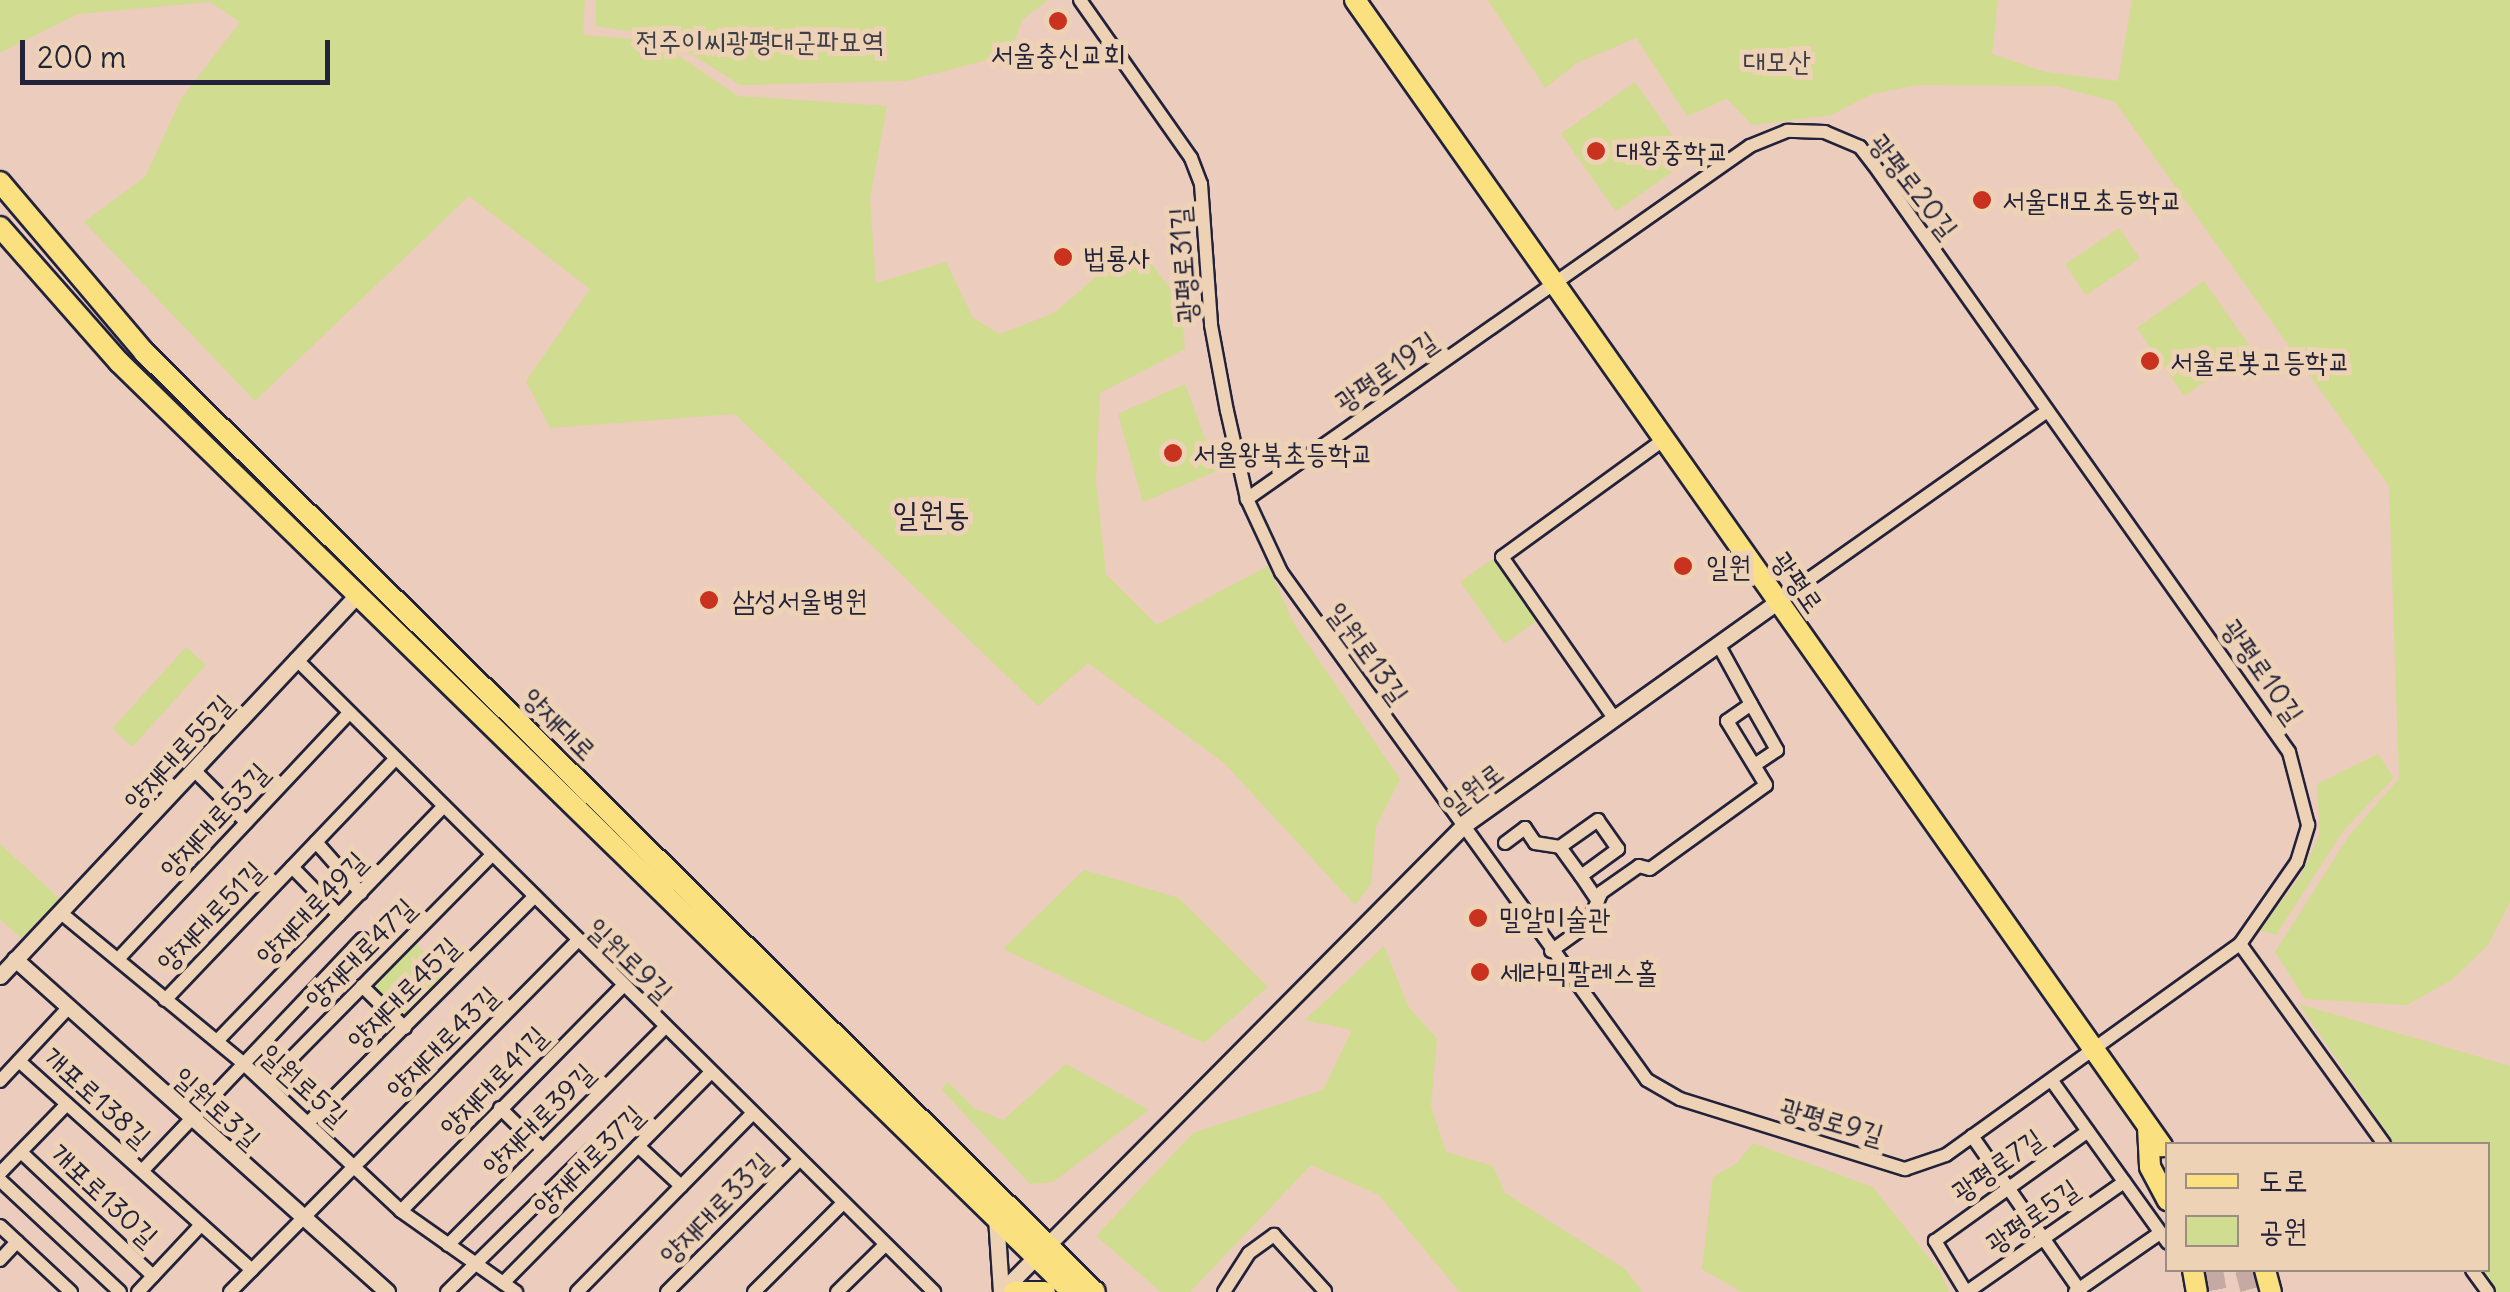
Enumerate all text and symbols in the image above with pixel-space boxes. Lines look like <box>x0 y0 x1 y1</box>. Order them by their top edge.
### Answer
marker: 서울충신교회 <box>1047 10 1069 32</box>
scale bar <box>25 20 335 82</box>
park label: 전주이씨광평대군파묘역 <box>636 24 884 58</box>
place label: 서울충신교회 <box>990 37 1126 71</box>
text: 200 m <box>37 38 126 76</box>
park label: 대모산 <box>1743 44 1811 78</box>
street label: 광평로20길 <box>1863 127 1965 245</box>
place label: 대왕중학교 <box>1616 134 1729 168</box>
marker: 대왕중학교 <box>1585 140 1607 162</box>
place label: 서울대모초등학교 <box>2002 183 2182 217</box>
marker: 서울대모초등학교 <box>1971 189 1993 211</box>
street label: 광평로31길 <box>1162 206 1204 324</box>
place label: 법룡사 <box>1083 240 1151 274</box>
marker: 법룡사 <box>1052 246 1074 268</box>
street label: 광평로19길 <box>1328 324 1444 418</box>
place label: 서울로봇고등학교 <box>2170 344 2350 378</box>
marker: 서울로봇고등학교 <box>2139 350 2161 372</box>
place label: 서울왕북초등학교 <box>1193 436 1373 470</box>
marker: 서울왕북초등학교 <box>1162 442 1184 464</box>
district label: 일원동 <box>892 495 970 533</box>
street label: 광평로 <box>1765 545 1831 619</box>
place label: 일원 <box>1706 549 1751 583</box>
marker: 일원 <box>1670 553 1696 579</box>
place label: 삼성서울병원 <box>732 583 867 617</box>
marker: 삼성서울병원 <box>696 587 722 613</box>
street label: 일원로13길 <box>1320 596 1416 710</box>
street label: 광평로10길 <box>2215 612 2311 730</box>
street label: 양재대로 <box>516 680 604 768</box>
street label: 양재대로55길 <box>116 688 240 816</box>
street label: 일원로 <box>1436 755 1510 823</box>
street label: 양재대로53길 <box>152 756 276 884</box>
street label: 양재대로49길 <box>249 844 373 972</box>
street label: 양재대로51길 <box>149 854 271 978</box>
street label: 양재대로47길 <box>298 891 422 1015</box>
place label: 밀알미술관 <box>1498 901 1611 935</box>
marker: 밀알미술관 <box>1467 907 1489 929</box>
street label: 일원로9길 <box>580 911 680 1009</box>
street label: 양재대로45길 <box>340 930 466 1056</box>
place label: 세라믹팔레스홀 <box>1500 955 1658 989</box>
marker: 세라믹팔레스홀 <box>1469 961 1491 983</box>
street label: 양재대로43길 <box>379 979 505 1105</box>
street label: 양재대로41길 <box>432 1019 554 1143</box>
street label: 일원로5길 <box>253 1037 355 1133</box>
street label: 개포로138길 <box>36 1040 158 1154</box>
street label: 양재대로39길 <box>475 1056 601 1182</box>
street label: 일원로3길 <box>166 1060 268 1156</box>
street label: 광평로9길 <box>1776 1090 1888 1152</box>
street label: 양재대로37길 <box>526 1098 650 1222</box>
street label: 광평로7길 <box>1945 1121 2049 1209</box>
street label: 개포로130길 <box>43 1136 165 1254</box>
legend <box>2165 1142 2490 1272</box>
street label: 양재대로33길 <box>652 1145 778 1271</box>
text: 도로 <box>2259 1161 2307 1199</box>
street label: 광평로5길 <box>1979 1172 2085 1260</box>
text: 공원 <box>2259 1211 2307 1249</box>

